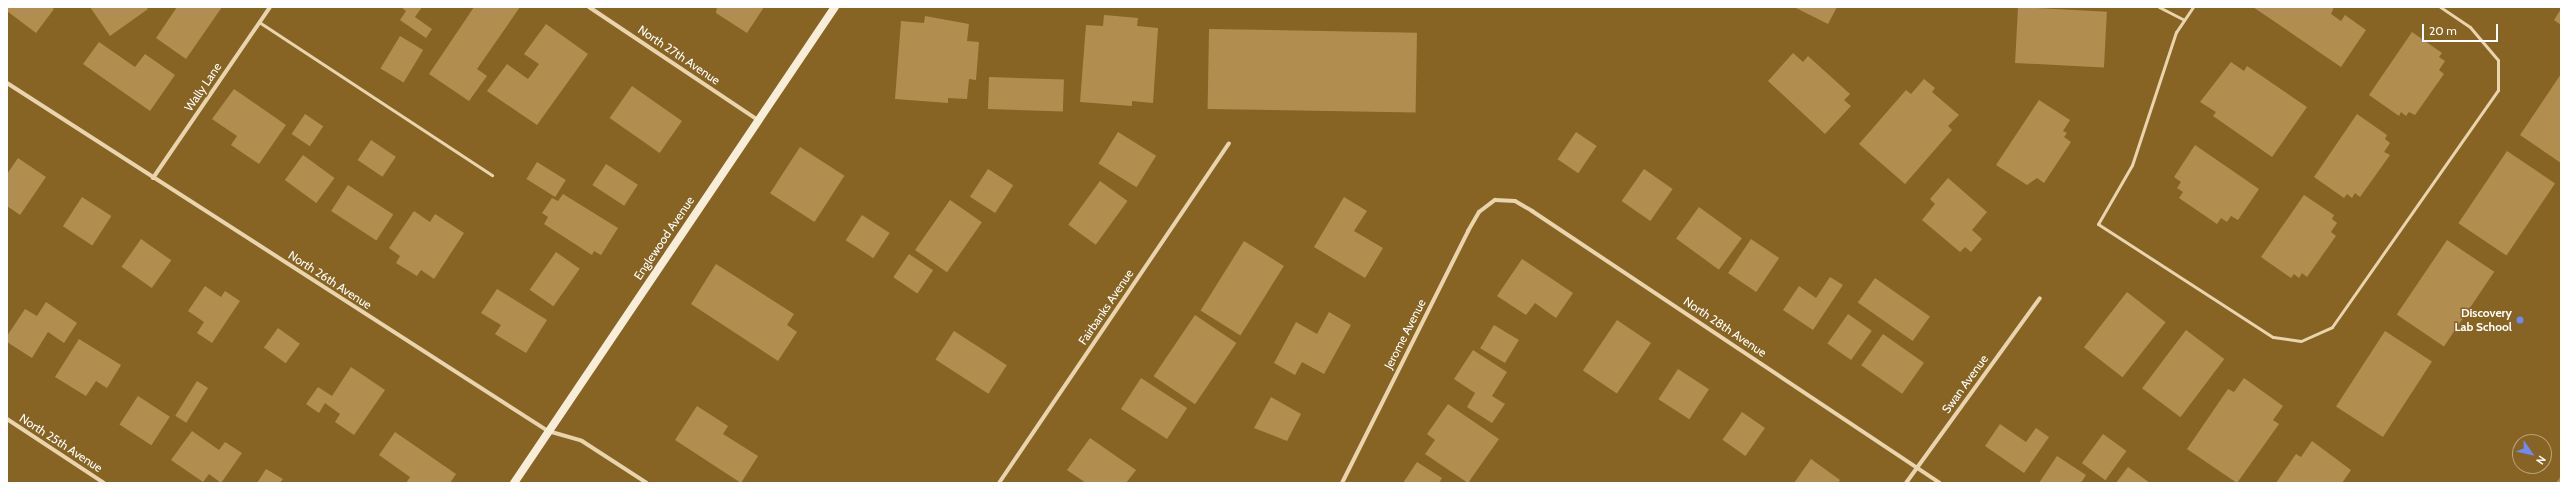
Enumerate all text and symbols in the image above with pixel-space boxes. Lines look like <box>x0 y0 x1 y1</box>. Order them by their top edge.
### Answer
scale bar <box>2424 16 2500 42</box>
street label: North 27th Avenue <box>635 22 723 88</box>
text: 20 m <box>2429 23 2457 38</box>
street label: Wally Lane <box>181 60 225 114</box>
street label: Englewood Avenue <box>631 194 697 282</box>
street label: North 26th Avenue <box>286 248 374 312</box>
street label: Fairbanks Avenue <box>1075 267 1137 347</box>
street label: North 28th Avenue <box>1681 294 1769 360</box>
street label: Jerome Avenue <box>1381 297 1429 371</box>
place label: Discovery Lab School <box>2455 306 2512 334</box>
marker: Discovery Lab School <box>2515 315 2525 325</box>
street label: Swan Avenue <box>1939 352 1991 416</box>
street label: North 25th Avenue <box>17 411 105 475</box>
north arrow <box>2512 434 2552 474</box>
text: N <box>2533 453 2549 467</box>

